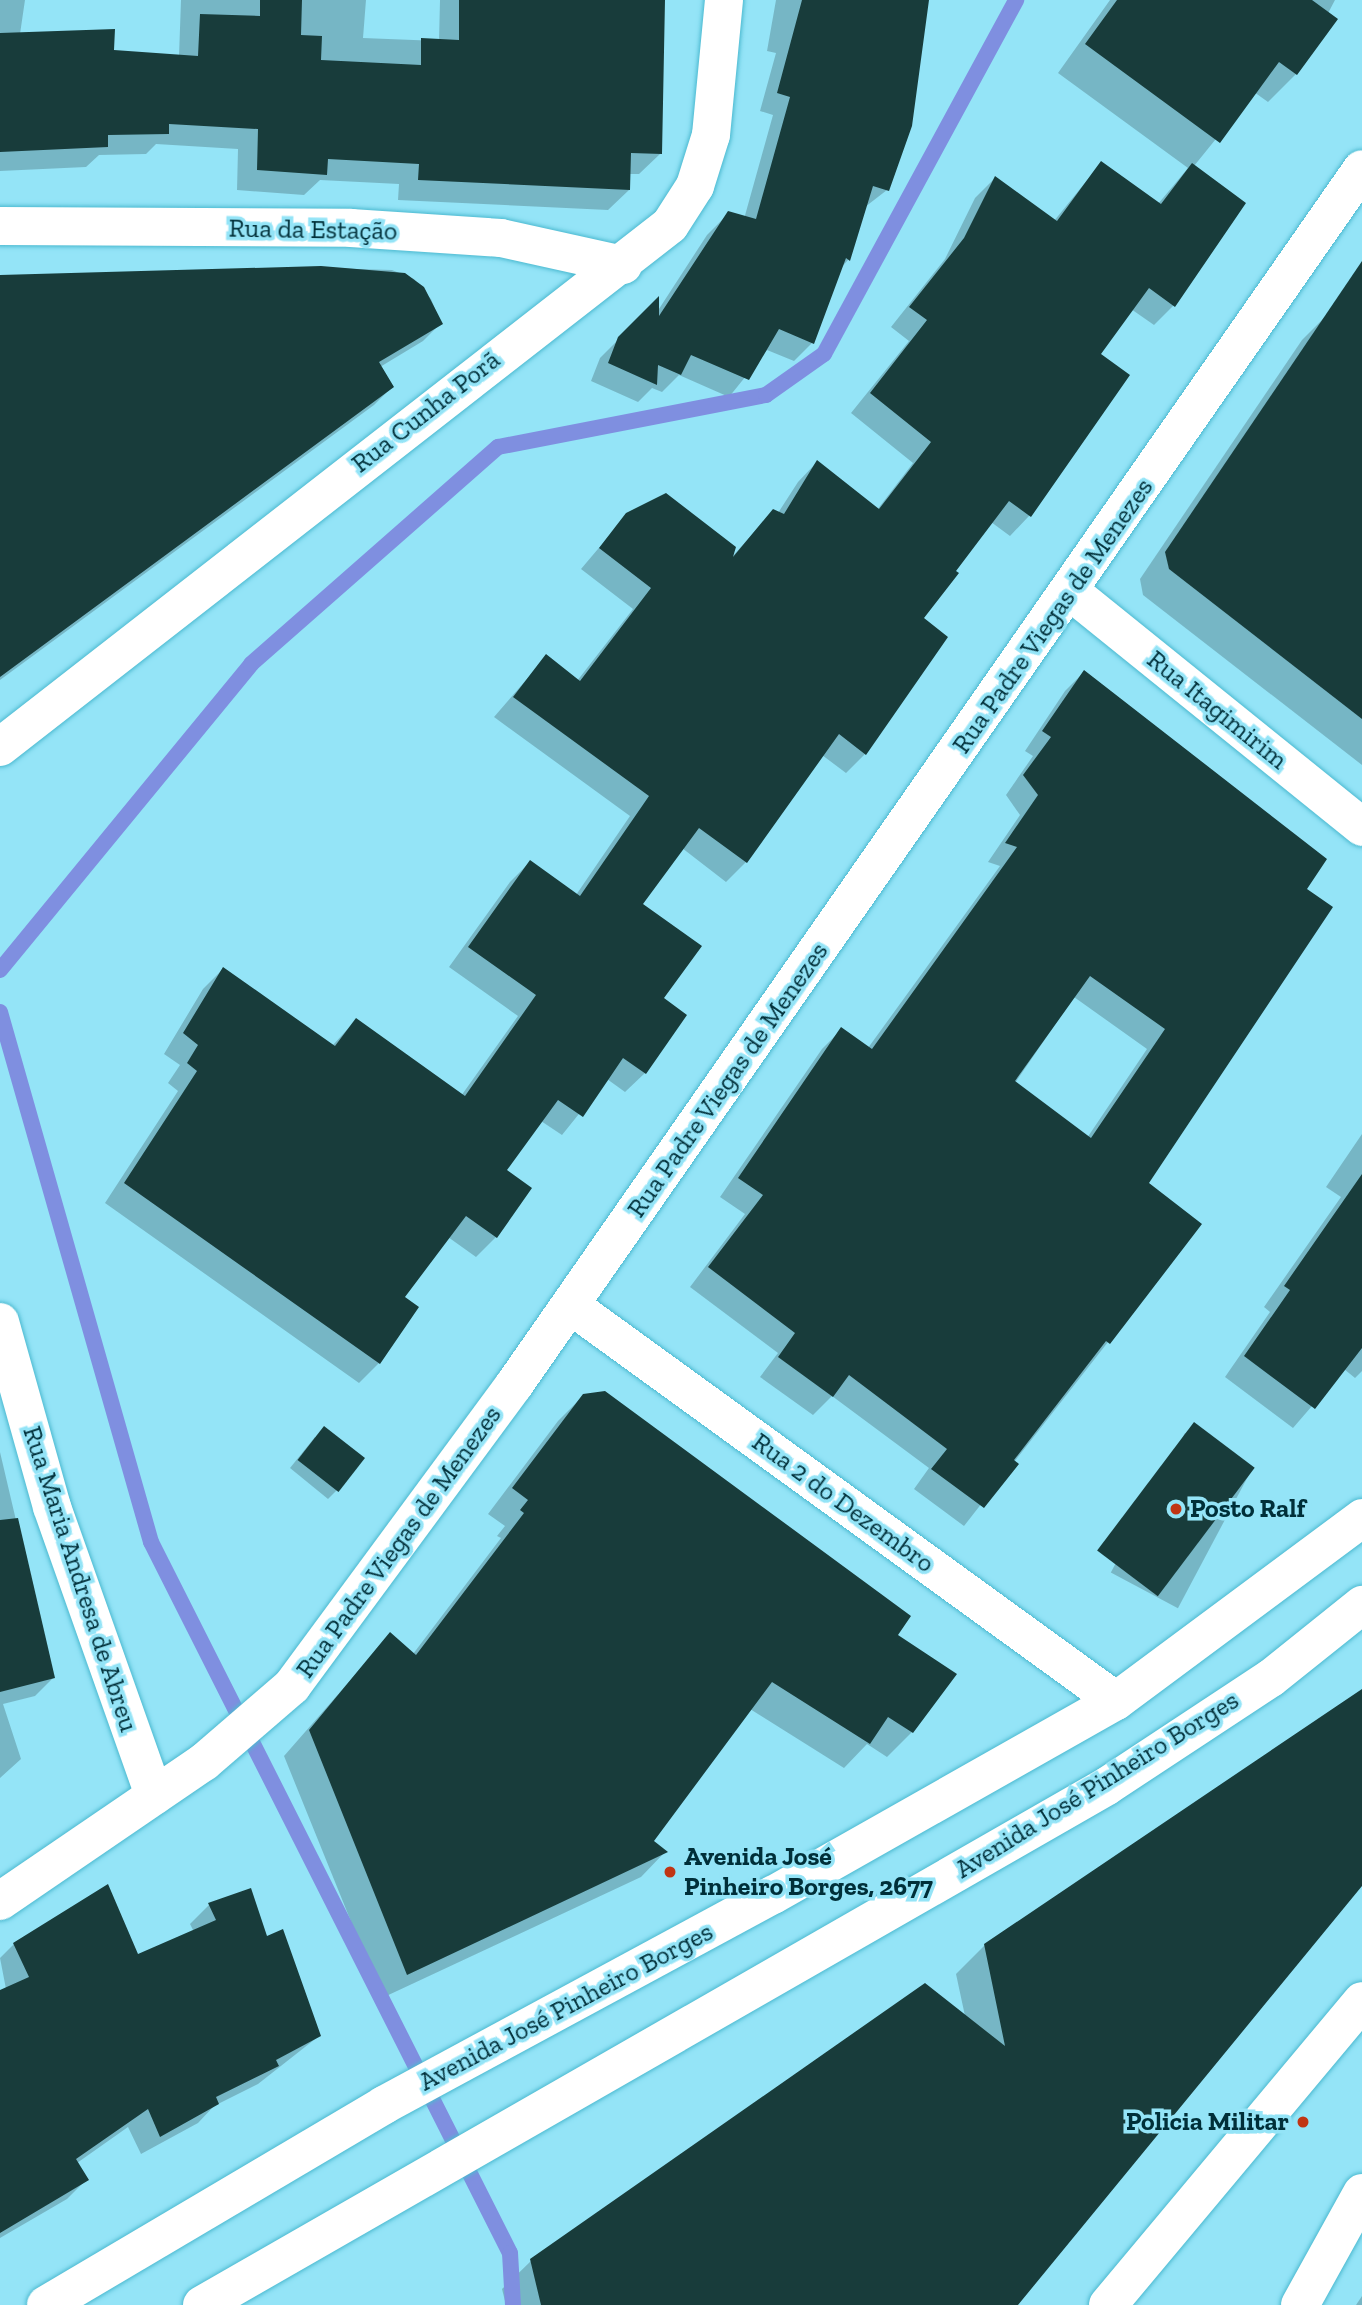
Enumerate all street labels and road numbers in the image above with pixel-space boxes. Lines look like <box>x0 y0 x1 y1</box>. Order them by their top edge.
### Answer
street label: Rua da Estação <box>228 213 398 247</box>
street label: Rua Cunha Porã <box>346 344 506 480</box>
street label: Rua Padre Viegas de Menezes <box>946 472 1160 760</box>
street label: Rua Itagimirim <box>1141 644 1293 776</box>
street label: Rua Padre Viegas de Menezes <box>621 936 835 1224</box>
street label: Rua Padre Viegas de Menezes <box>290 1400 508 1684</box>
street label: Rua Maria Andresa de Abreu <box>16 1422 144 1736</box>
street label: Rua 2 do Dezembro <box>746 1427 940 1579</box>
street label: Avenida José Pinheiro Borges <box>949 1685 1245 1885</box>
street label: Avenida José Pinheiro Borges <box>414 1916 718 2098</box>

